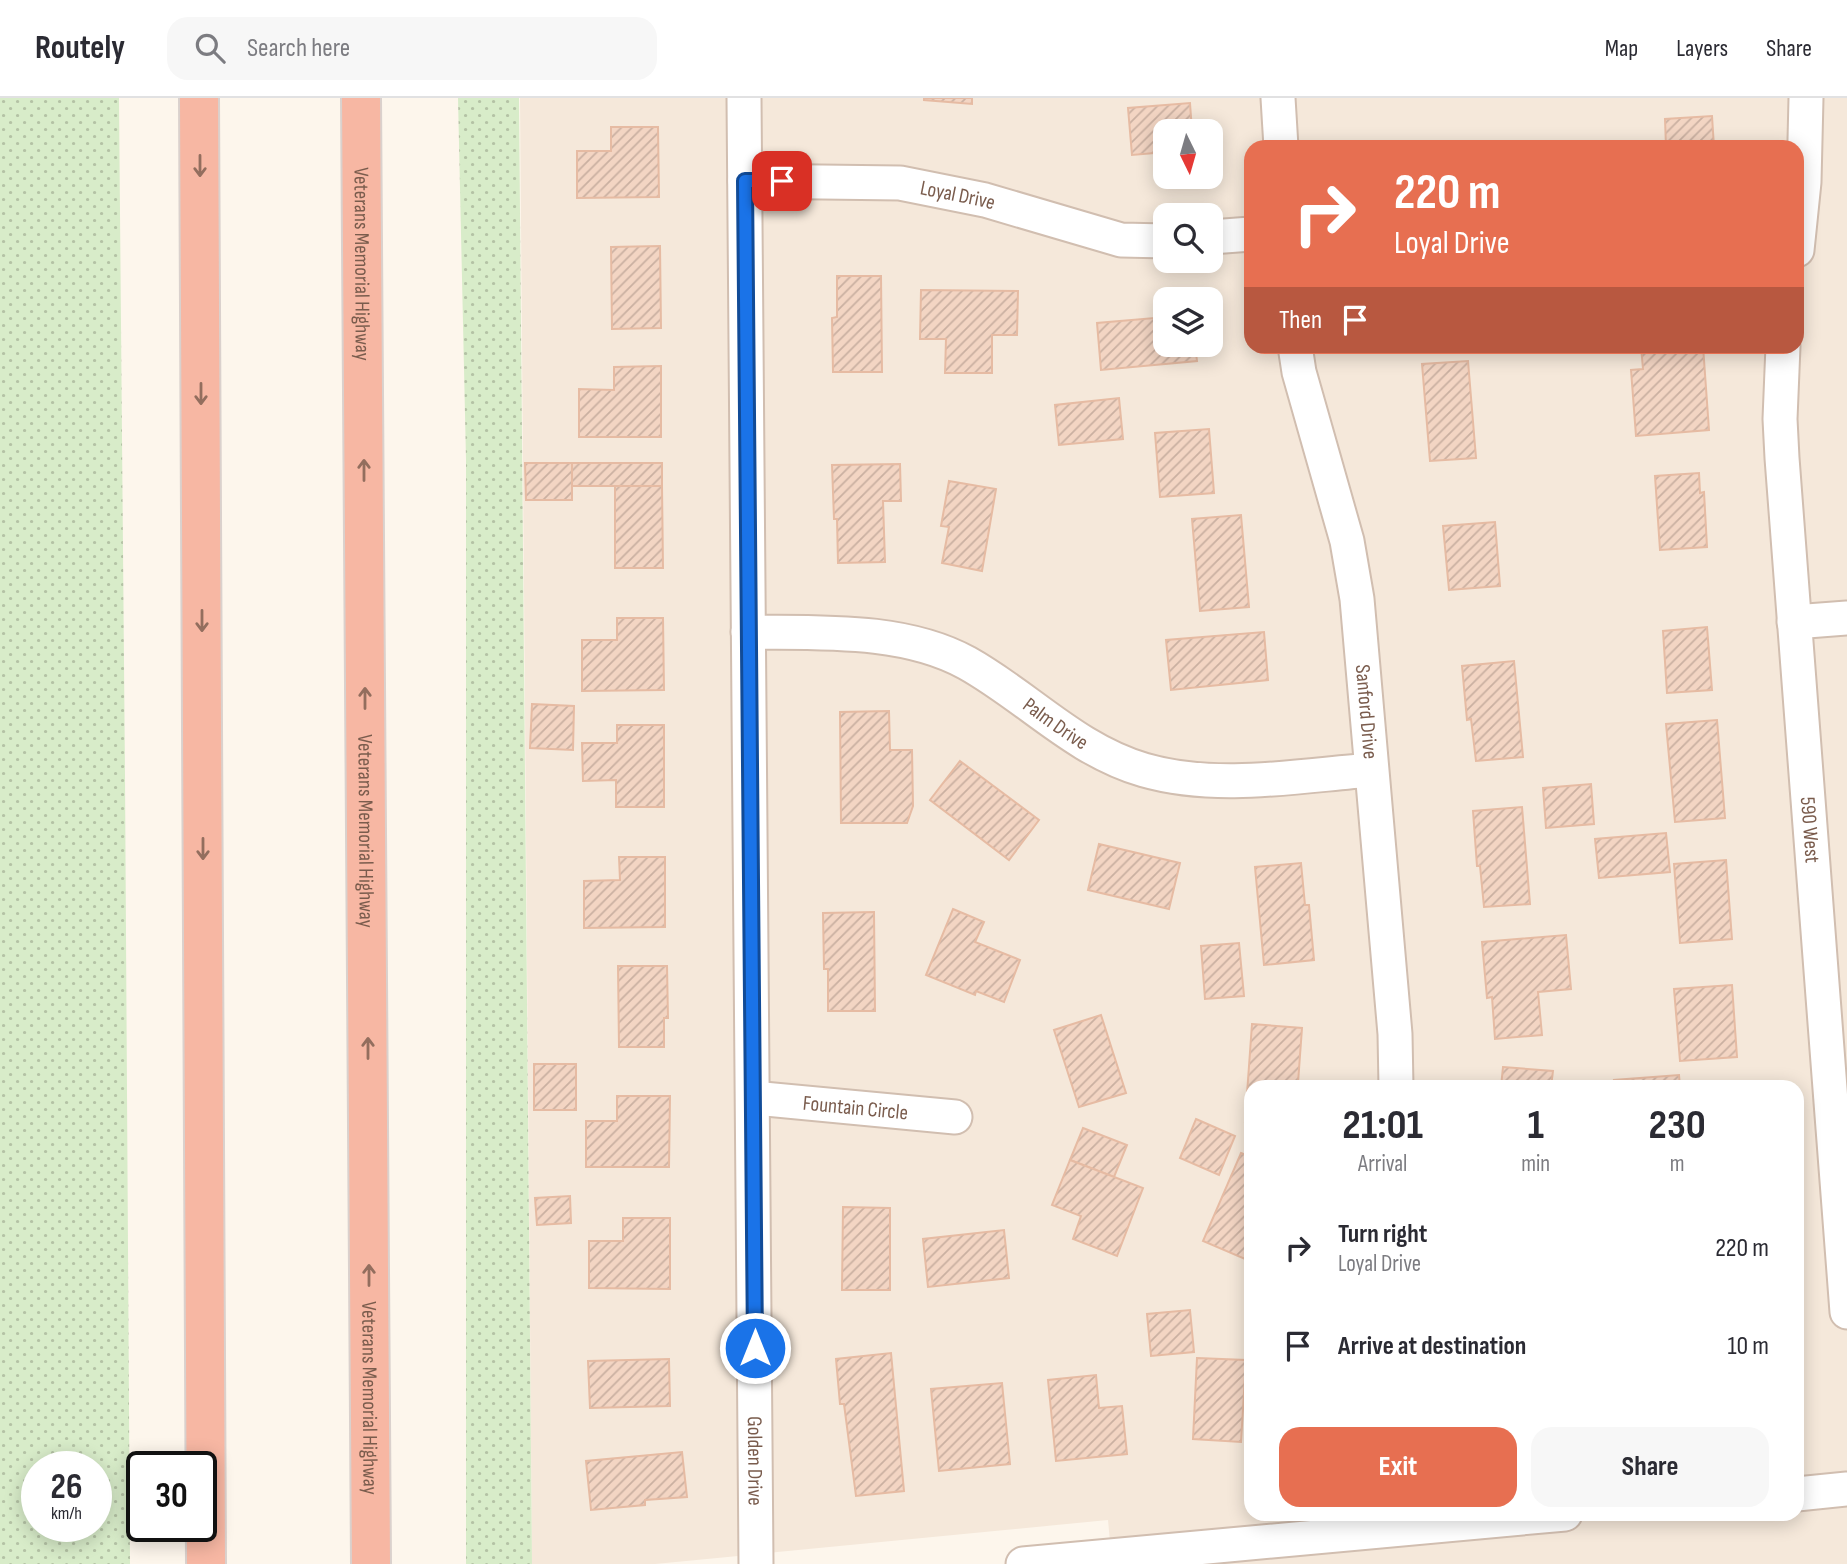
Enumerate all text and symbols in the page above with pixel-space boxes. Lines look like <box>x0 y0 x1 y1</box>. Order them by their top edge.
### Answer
search box <box>167 17 657 80</box>
text: Routely <box>35 28 125 68</box>
icon: search <box>191 29 229 67</box>
text: Search here <box>247 33 350 64</box>
text: Map <box>1605 34 1638 63</box>
text: Layers <box>1676 34 1728 63</box>
text: Share <box>1766 34 1812 63</box>
north arrow <box>1153 119 1223 189</box>
map controls <box>1153 119 1223 357</box>
pin <box>752 151 812 211</box>
one-way arrow <box>193 154 207 177</box>
icon: arrive <box>763 162 801 200</box>
text: 220 m <box>1394 164 1500 223</box>
street label: Veterans Memorial Highway <box>349 167 375 361</box>
icon: right <box>1279 168 1370 259</box>
street label: Loyal Drive <box>918 175 998 215</box>
button: search <box>1153 203 1223 273</box>
text: Loyal Drive <box>1394 224 1510 263</box>
button: layers <box>1153 287 1223 357</box>
icon: arrive <box>1336 301 1374 339</box>
text: Then <box>1279 305 1322 336</box>
one-way arrow <box>194 382 208 405</box>
one-way arrow <box>357 459 371 482</box>
one-way arrow <box>195 609 209 632</box>
street label: Sanford Drive <box>1350 663 1383 760</box>
one-way arrow <box>358 687 372 710</box>
street label: Palm Drive <box>1018 692 1093 755</box>
street label: Veterans Memorial Highway <box>353 734 379 928</box>
street label: 590 West <box>1795 796 1825 864</box>
one-way arrow <box>196 837 210 860</box>
one-way arrow <box>361 1037 375 1060</box>
street label: Fountain Circle <box>802 1090 909 1125</box>
text: 21:01 <box>1342 1100 1423 1151</box>
text: 1 <box>1528 1100 1544 1151</box>
text: 230 <box>1648 1100 1706 1151</box>
text: Arrival <box>1358 1150 1407 1178</box>
text: min <box>1521 1150 1550 1178</box>
text: m <box>1670 1150 1684 1178</box>
text: Turn right <box>1338 1219 1427 1250</box>
icon: right <box>1279 1229 1317 1267</box>
text: 220 m <box>1715 1233 1769 1264</box>
text: Loyal Drive <box>1338 1250 1421 1278</box>
one-way arrow <box>362 1264 376 1287</box>
street label: Veterans Memorial Highway <box>357 1301 383 1495</box>
position arrow <box>718 1311 792 1385</box>
icon: arrive <box>1279 1327 1317 1365</box>
text: Arrive at destination <box>1338 1331 1526 1362</box>
text: 10 m <box>1727 1331 1769 1362</box>
street label: Golden Drive <box>742 1416 768 1506</box>
button: Exit <box>1279 1427 1517 1507</box>
button: Share <box>1531 1427 1769 1507</box>
speed limit sign: 30 <box>126 1451 217 1542</box>
text: 26 <box>51 1466 82 1509</box>
text: km/h <box>51 1503 82 1524</box>

